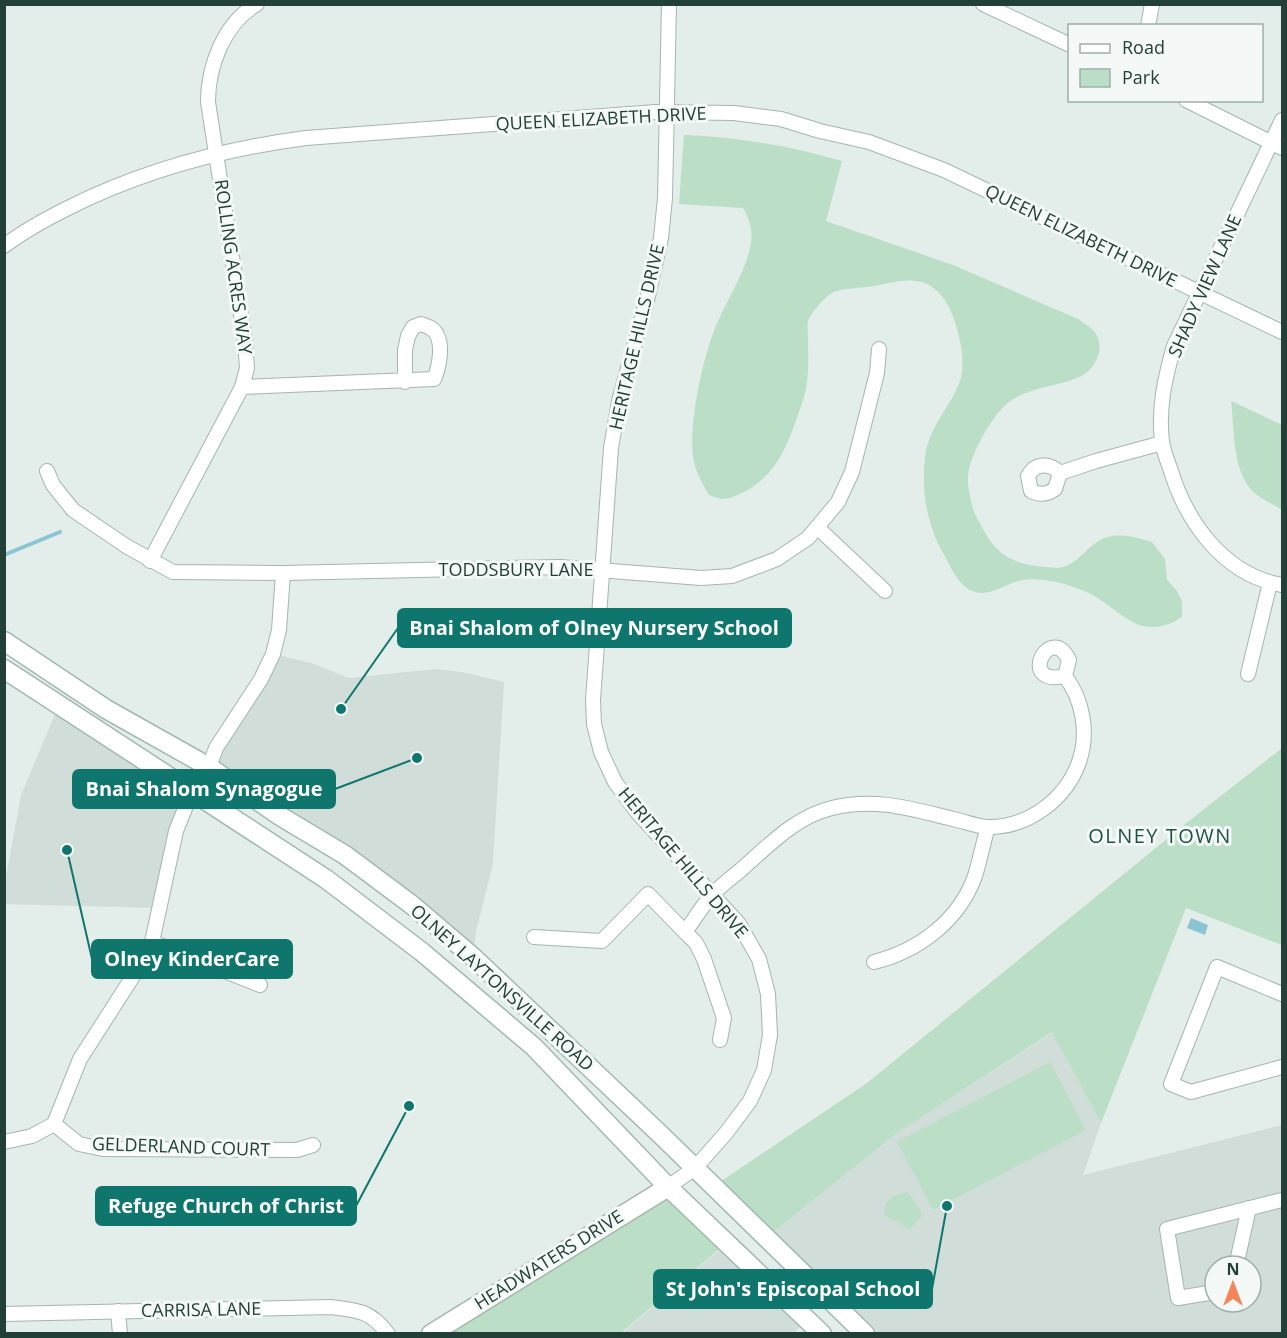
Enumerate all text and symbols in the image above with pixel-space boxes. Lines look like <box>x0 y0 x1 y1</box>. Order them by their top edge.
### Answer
legend <box>1068 24 1263 102</box>
text: Road <box>1122 35 1165 59</box>
text: Park <box>1122 65 1160 89</box>
street label: QUEEN ELIZABETH DRIVE <box>495 100 707 136</box>
street label: ROLLING ACRES WAY <box>210 178 258 357</box>
street label: QUEEN ELIZABETH DRIVE <box>981 178 1181 292</box>
street label: SHADY VIEW LANE <box>1162 210 1246 361</box>
street label: HERITAGE HILLS DRIVE <box>603 241 669 432</box>
street label: TODDSBURY LANE <box>439 557 593 581</box>
callout: Bnai Shalom of Olney Nursery School <box>398 609 791 647</box>
text: Bnai Shalom of Olney Nursery School <box>409 614 779 641</box>
callout: Bnai Shalom Synagogue <box>73 770 335 808</box>
text: Bnai Shalom Synagogue <box>85 775 323 802</box>
street label: HERITAGE HILLS DRIVE <box>613 782 754 943</box>
district label: OLNEY TOWN <box>1088 822 1232 849</box>
street label: OLNEY LAYTONSVILLE ROAD <box>406 898 599 1076</box>
callout: Olney KinderCare <box>92 940 292 978</box>
text: Olney KinderCare <box>104 945 280 972</box>
street label: GELDERLAND COURT <box>92 1131 271 1161</box>
callout: Refuge Church of Christ <box>96 1187 356 1225</box>
text: Refuge Church of Christ <box>108 1192 344 1219</box>
street label: HEADWATERS DRIVE <box>470 1204 627 1315</box>
north arrow <box>1203 1254 1263 1314</box>
text: N <box>1226 1258 1240 1280</box>
callout: St John's Episcopal School <box>654 1270 932 1308</box>
text: St John's Episcopal School <box>666 1275 920 1302</box>
street label: CARRISA LANE <box>141 1296 261 1322</box>

